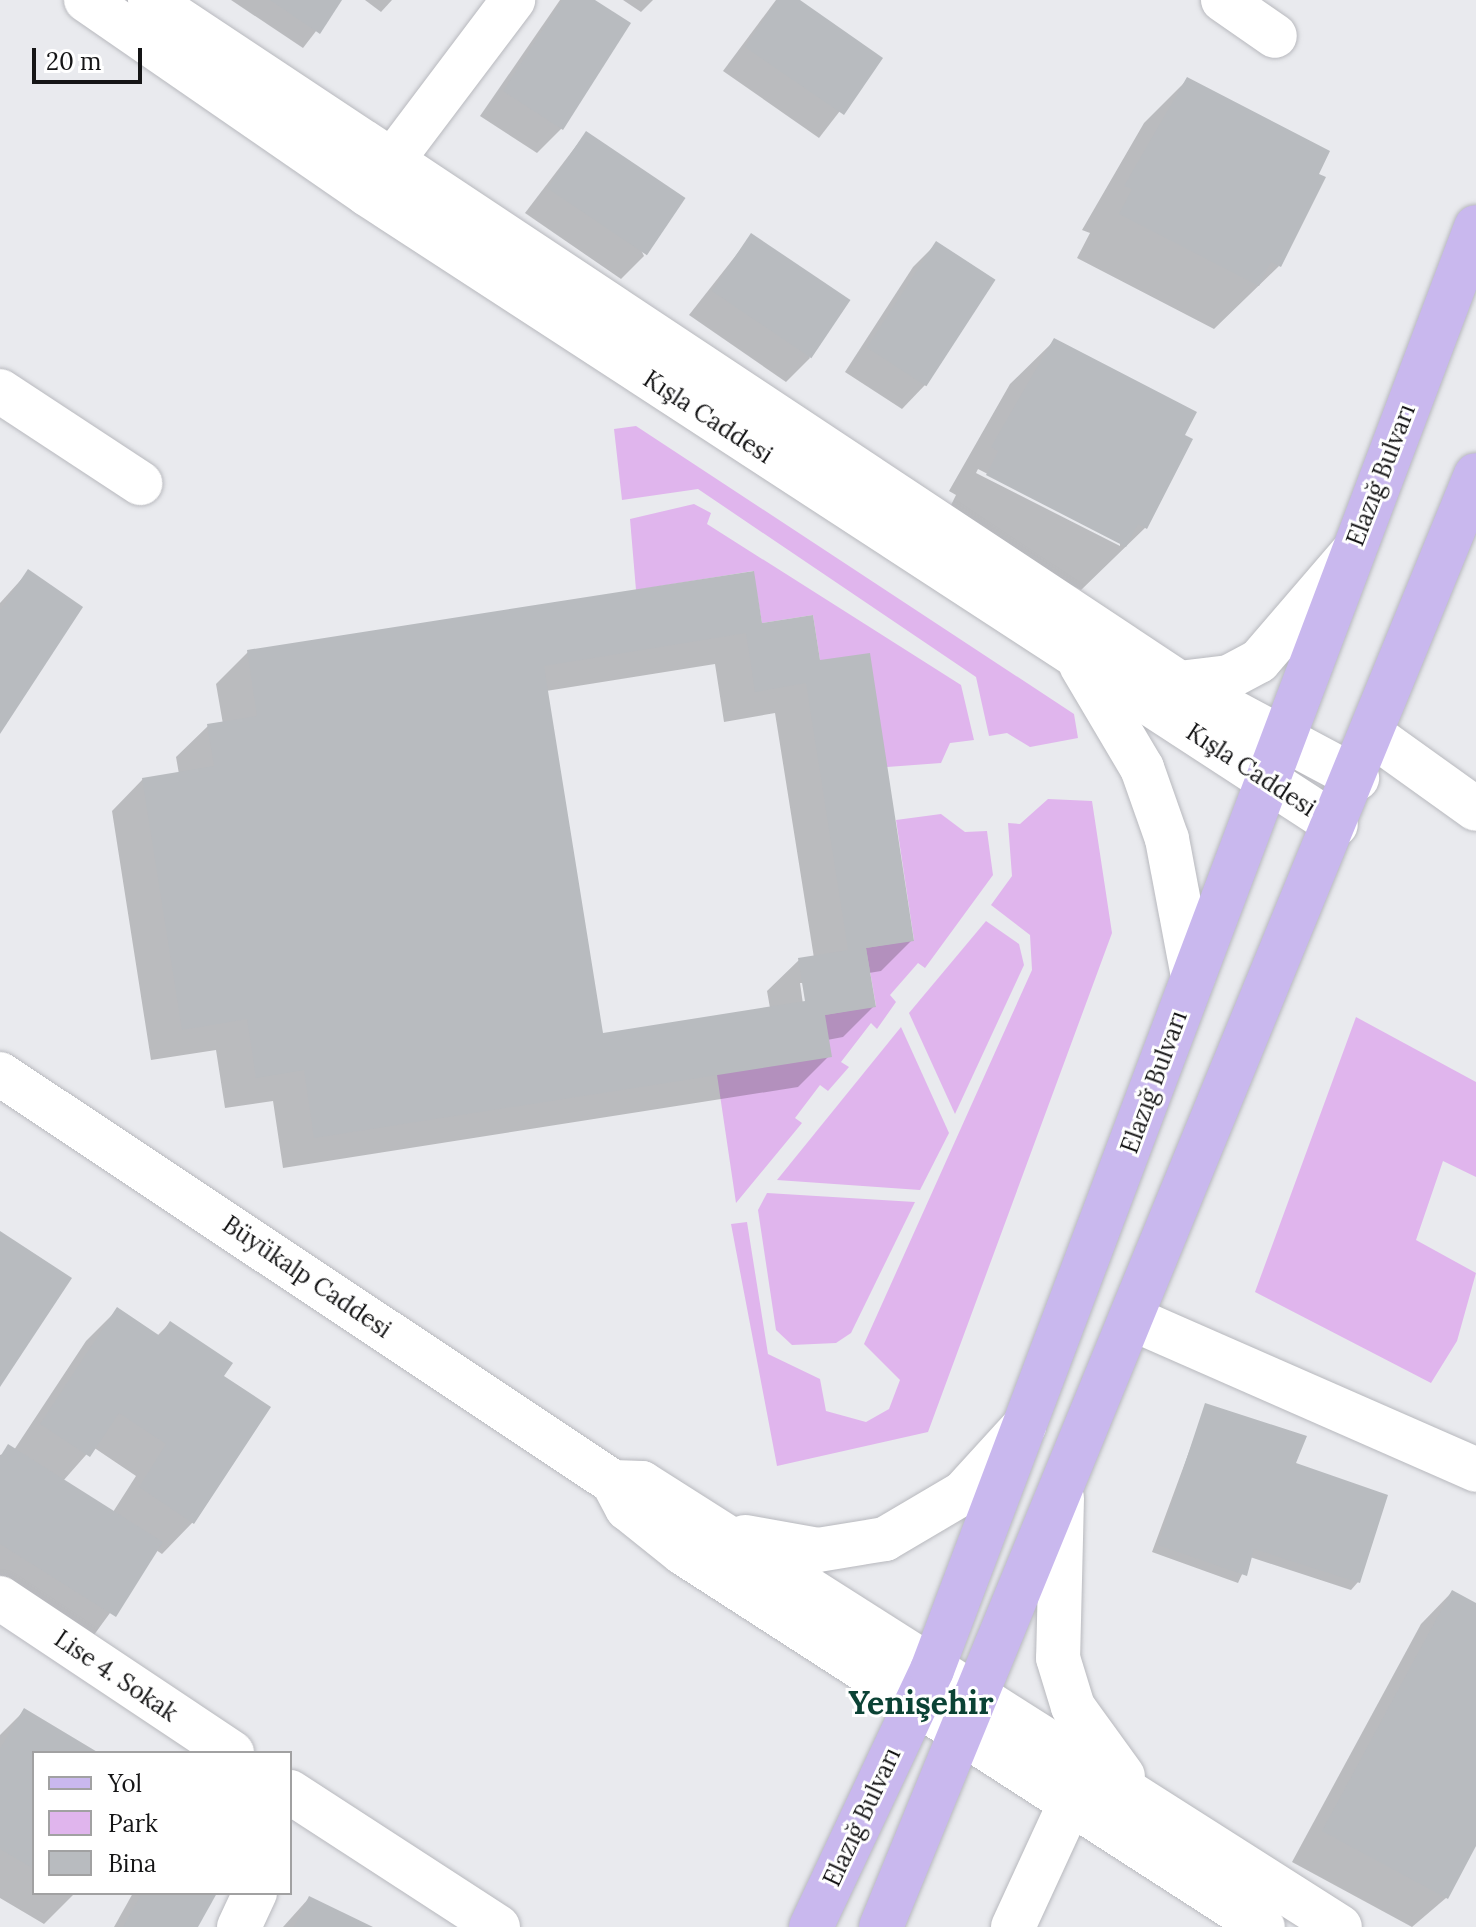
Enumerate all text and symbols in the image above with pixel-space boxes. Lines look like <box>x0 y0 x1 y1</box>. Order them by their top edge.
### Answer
scale bar <box>36 32 146 82</box>
text: 20 m <box>46 46 102 77</box>
street label: Kışla Caddesi <box>638 365 778 469</box>
street label: Elazığ Bulvarı <box>1341 400 1421 550</box>
street label: Kışla Caddesi <box>1181 718 1321 822</box>
street label: Elazığ Bulvarı <box>1115 1007 1193 1157</box>
street label: Büyükalp Caddesi <box>217 1210 397 1344</box>
street label: Lise 4. Sokak <box>49 1624 183 1728</box>
district label: Yenişehir <box>848 1684 994 1722</box>
street label: Elazığ Bulvarı <box>817 1743 907 1891</box>
legend <box>32 1751 292 1895</box>
text: Yol <box>108 1768 142 1799</box>
text: Park <box>108 1808 158 1839</box>
text: Bina <box>108 1848 156 1879</box>

